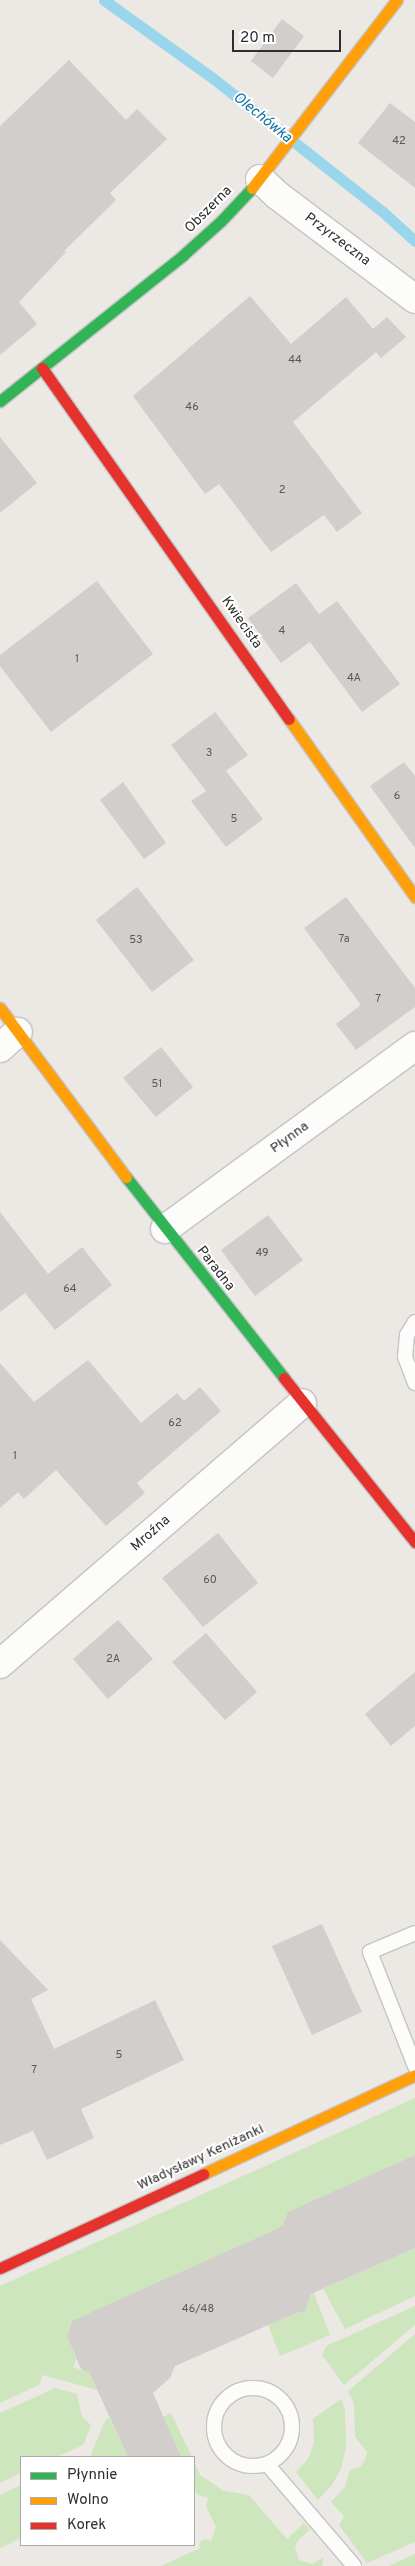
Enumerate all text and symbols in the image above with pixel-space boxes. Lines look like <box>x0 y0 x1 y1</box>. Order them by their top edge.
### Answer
scale bar <box>235 20 344 52</box>
text: 20 m <box>240 29 275 48</box>
water label: Olechówka <box>229 89 295 147</box>
house number: 42 <box>392 134 406 148</box>
street label: Obszerna <box>182 183 236 237</box>
street label: Przyrzeczna <box>301 210 373 270</box>
house number: 44 <box>288 353 302 367</box>
house number: 46 <box>185 400 199 414</box>
house number: 2 <box>279 483 285 497</box>
street label: Kwiecista <box>217 594 265 652</box>
house number: 4 <box>279 624 285 638</box>
house number: 1 <box>75 652 79 666</box>
house number: 4A <box>347 671 361 685</box>
house number: 3 <box>206 746 212 760</box>
house number: 6 <box>394 789 400 803</box>
house number: 5 <box>231 812 237 826</box>
house number: 7a <box>338 932 350 946</box>
house number: 53 <box>129 933 143 947</box>
house number: 7 <box>375 992 381 1006</box>
house number: 51 <box>152 1077 162 1091</box>
street label: Płynna <box>267 1118 313 1158</box>
street label: Paradna <box>192 1243 238 1295</box>
house number: 49 <box>255 1246 269 1260</box>
house number: 64 <box>63 1282 77 1296</box>
house number: 62 <box>168 1416 182 1430</box>
house number: 1 <box>13 1449 17 1463</box>
street label: Mroźna <box>128 1512 174 1556</box>
house number: 60 <box>203 1573 217 1587</box>
house number: 2A <box>106 1652 120 1666</box>
house number: 5 <box>116 2048 122 2062</box>
house number: 7 <box>31 2063 37 2077</box>
street label: Władysławy Keniżanki <box>135 2121 267 2195</box>
house number: 46/48 <box>182 2302 214 2316</box>
legend <box>20 2456 195 2546</box>
text: Płynnie <box>67 2466 117 2485</box>
text: Wolno <box>67 2491 109 2510</box>
text: Korek <box>67 2516 106 2535</box>

